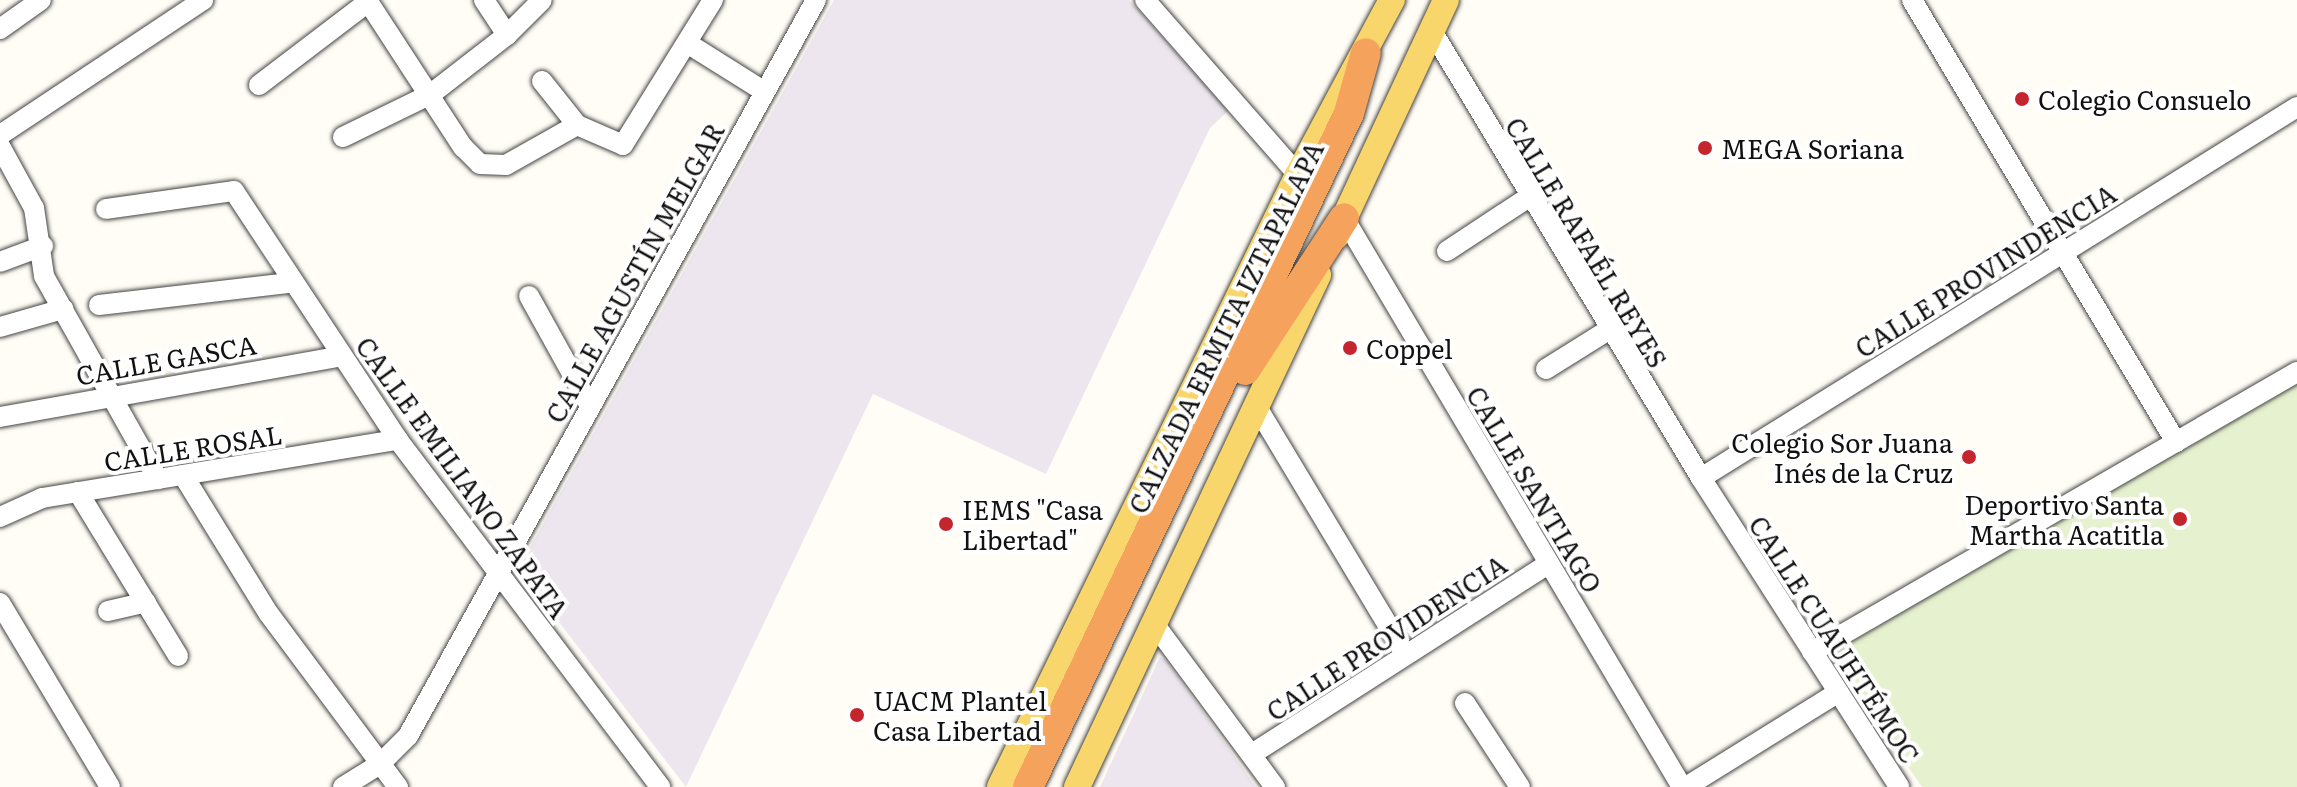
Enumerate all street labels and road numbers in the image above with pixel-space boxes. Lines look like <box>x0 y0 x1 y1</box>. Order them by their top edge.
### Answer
street label: CALLE RAFAÉL REYES <box>1500 111 1674 373</box>
street label: CALLE AGUSTÍN MELGAR <box>538 116 730 428</box>
street label: CALZADA ERMITA IZTAPALAPA <box>1121 136 1329 518</box>
street label: CALLE PROVINDENCIA <box>1849 177 2121 363</box>
street label: CALLE GASCA <box>73 328 259 390</box>
street label: CALLE EMILIANO ZAPATA <box>350 330 576 624</box>
street label: CALLE SANTIAGO <box>1461 380 1609 598</box>
street label: CALLE ROSAL <box>102 418 284 476</box>
street label: CALLE CUAUHTÉMOC <box>1743 510 1927 768</box>
street label: CALLE PROVIDENCIA <box>1260 548 1512 726</box>

